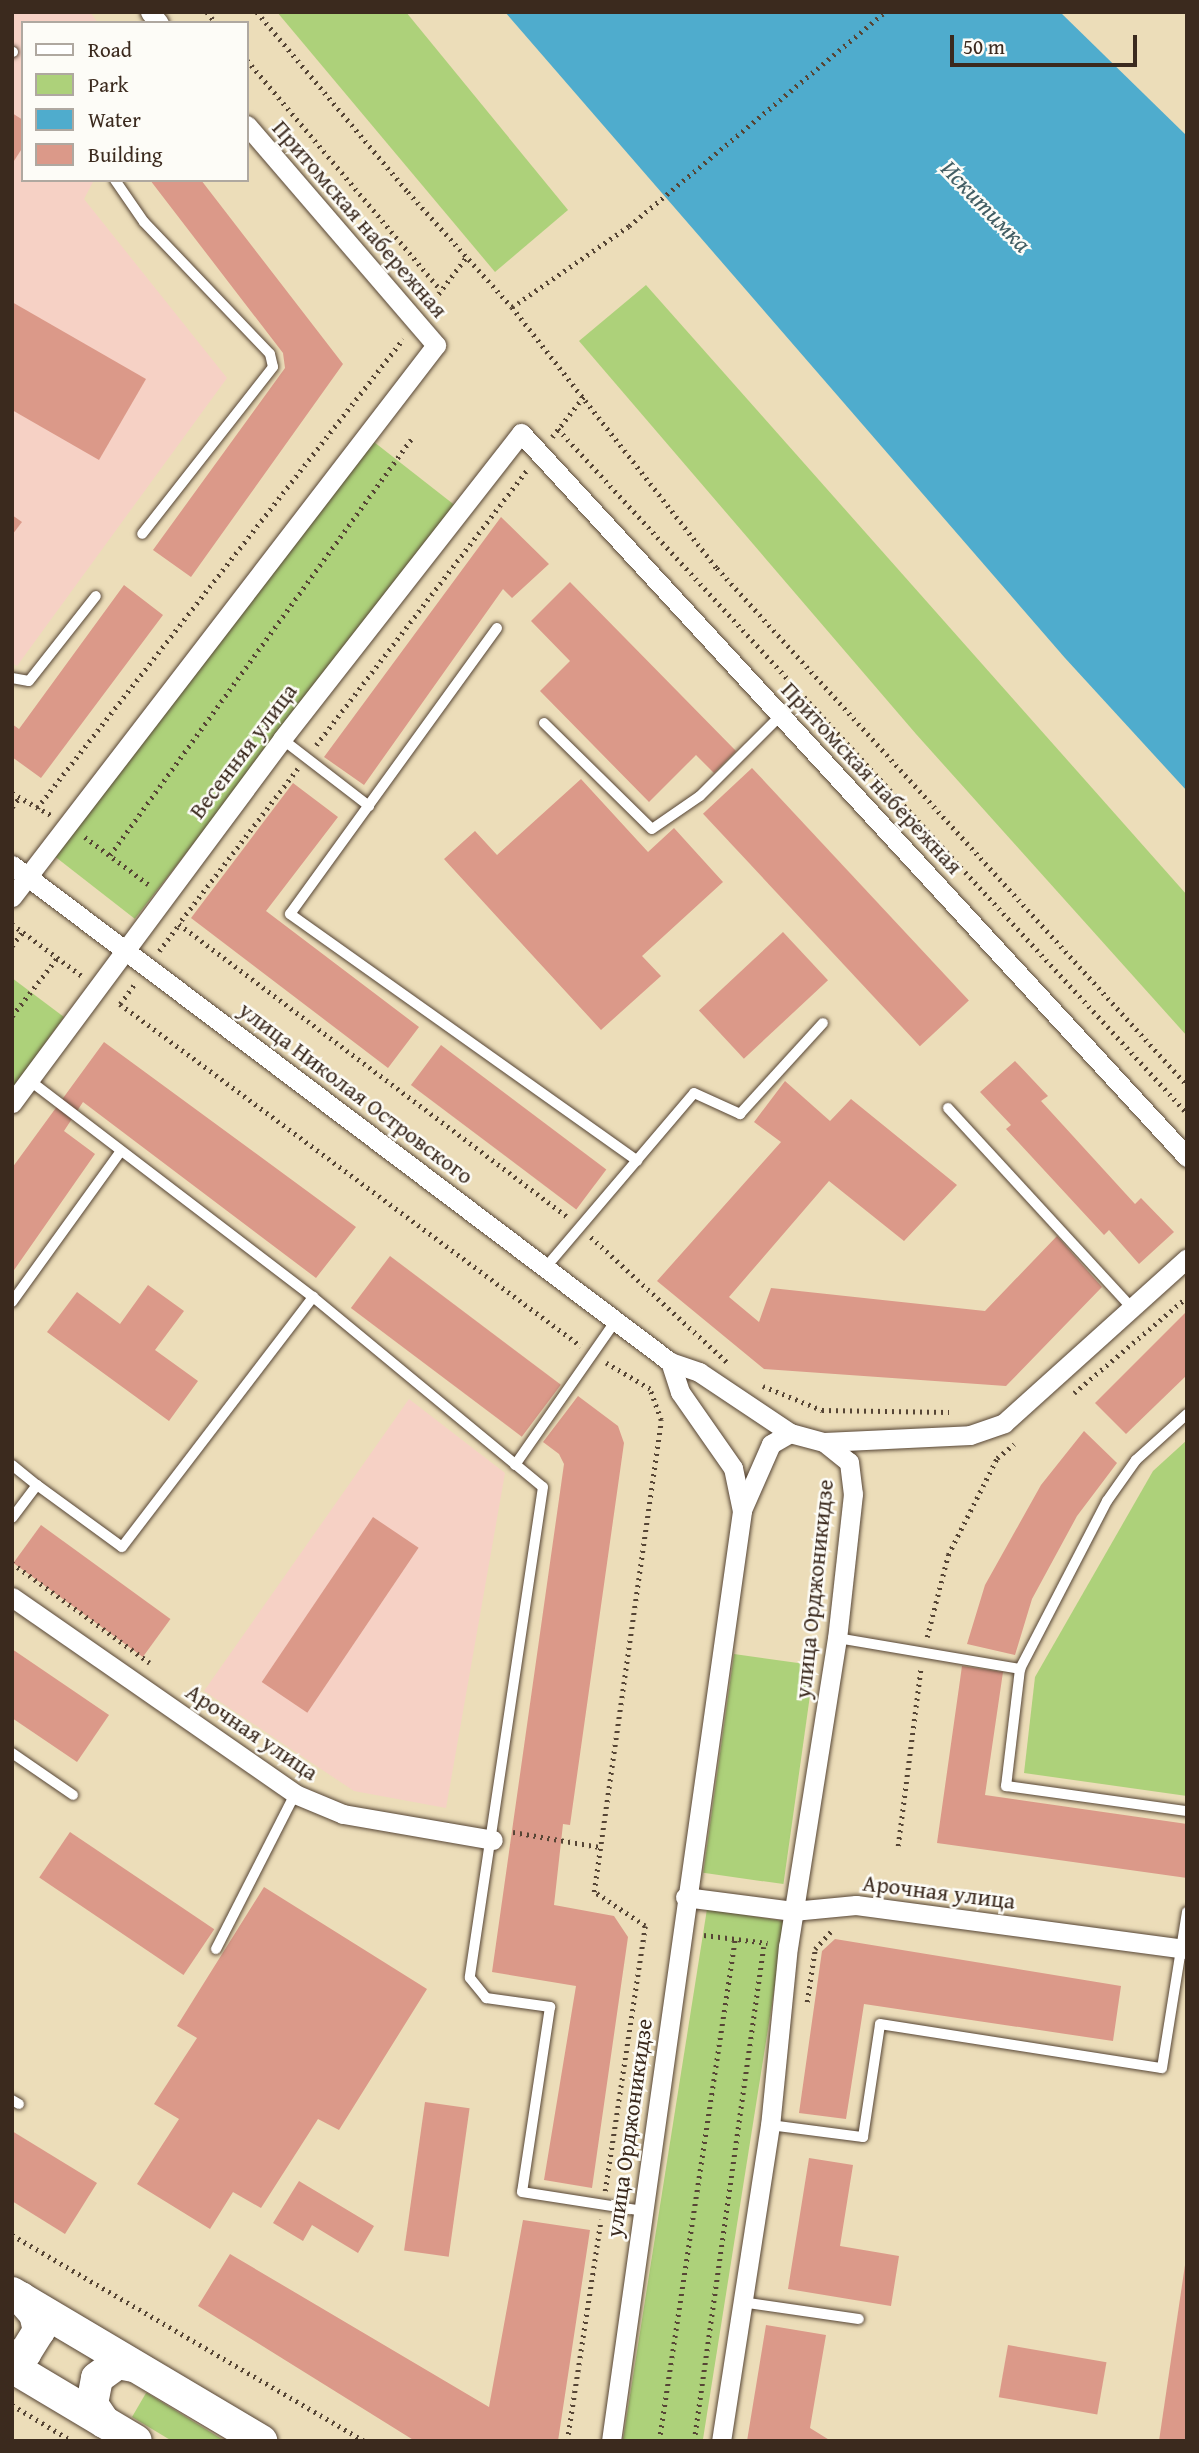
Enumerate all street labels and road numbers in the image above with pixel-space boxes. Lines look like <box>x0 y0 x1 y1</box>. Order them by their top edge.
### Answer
street label: Притомская набережная <box>267 115 453 323</box>
street label: Притомская набережная <box>776 676 968 880</box>
street label: Весенняя улица <box>183 678 303 824</box>
street label: улица Николая Островского <box>233 996 479 1190</box>
street label: улица Орджоникидзе <box>789 1478 839 1700</box>
street label: Арочная улица <box>181 1678 323 1786</box>
street label: Арочная улица <box>861 1869 1017 1915</box>
street label: улица Орджоникидзе <box>600 2017 658 2239</box>

